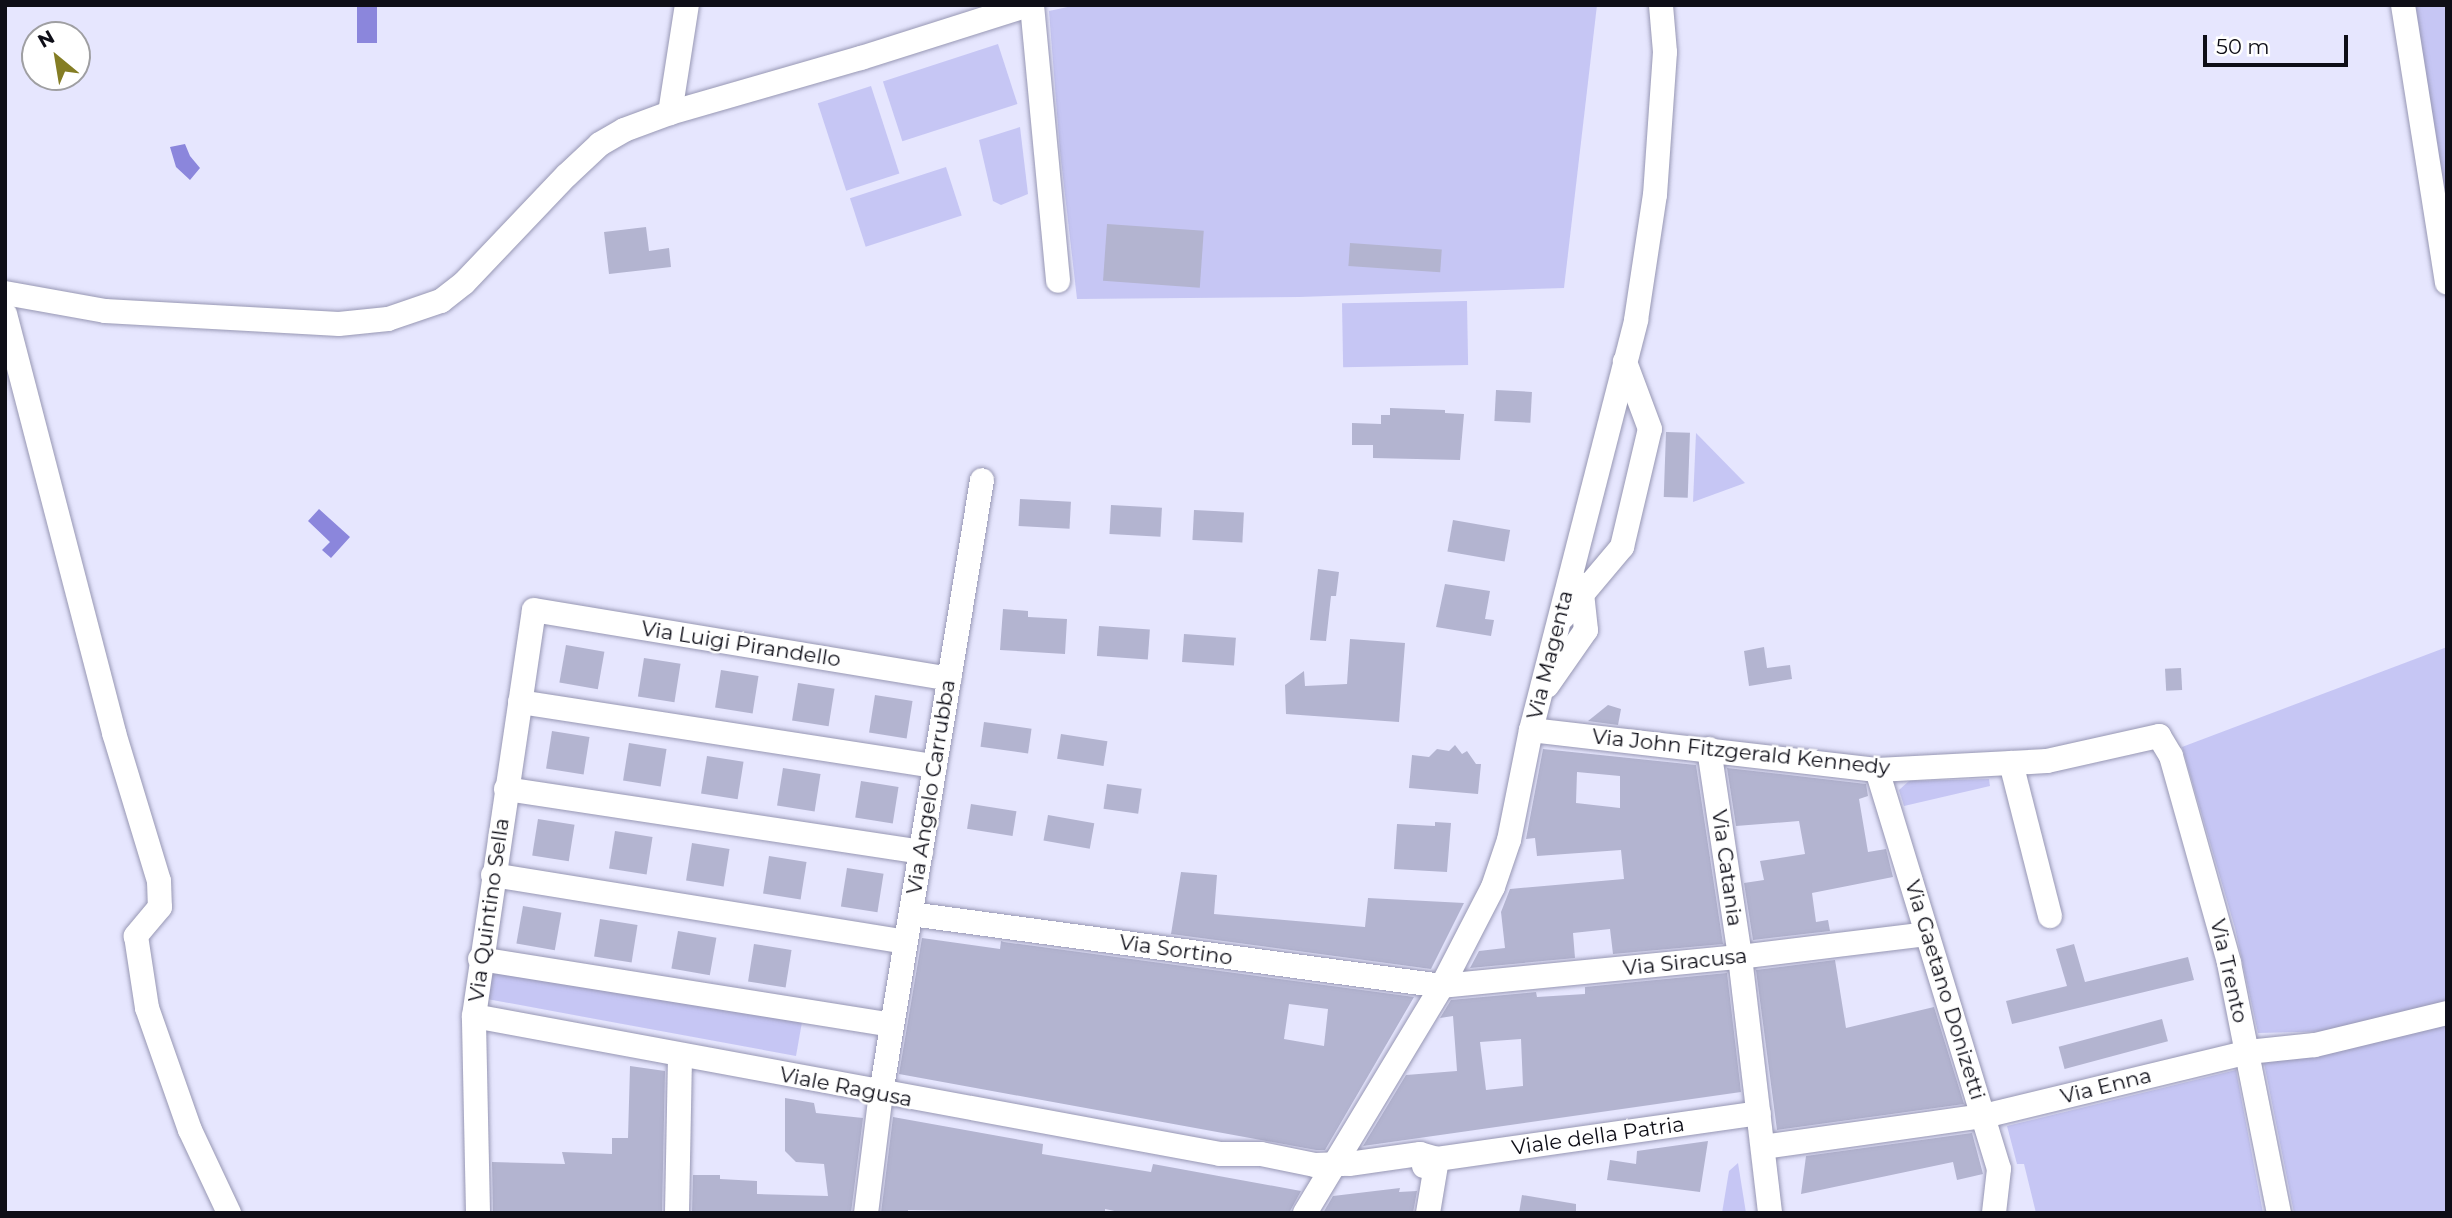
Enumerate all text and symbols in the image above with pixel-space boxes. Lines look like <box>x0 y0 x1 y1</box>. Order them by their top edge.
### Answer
north arrow <box>21 21 91 91</box>
scale bar <box>2207 21 2352 65</box>
text: N <box>34 25 59 53</box>
text: 50 m <box>2216 34 2270 59</box>
street label: Via Magenta <box>1522 588 1578 722</box>
street label: Via Luigi Pirandello <box>639 616 843 672</box>
street label: Via Angelo Carrubba <box>902 678 960 896</box>
street label: Via John Fitzgerald Kennedy <box>1591 724 1891 780</box>
street label: Via Catania <box>1706 808 1748 928</box>
street label: Via Quintino Sella <box>464 816 514 1004</box>
street label: Via Gaetano Donizetti <box>1900 877 1990 1103</box>
street label: Via Trento <box>2205 917 2253 1025</box>
street label: Via Sortino <box>1118 930 1234 970</box>
street label: Via Siracusa <box>1622 943 1748 981</box>
street label: Viale Ragusa <box>777 1062 915 1112</box>
street label: Via Enna <box>2058 1063 2154 1109</box>
street label: Viale della Patria <box>1510 1111 1686 1161</box>

